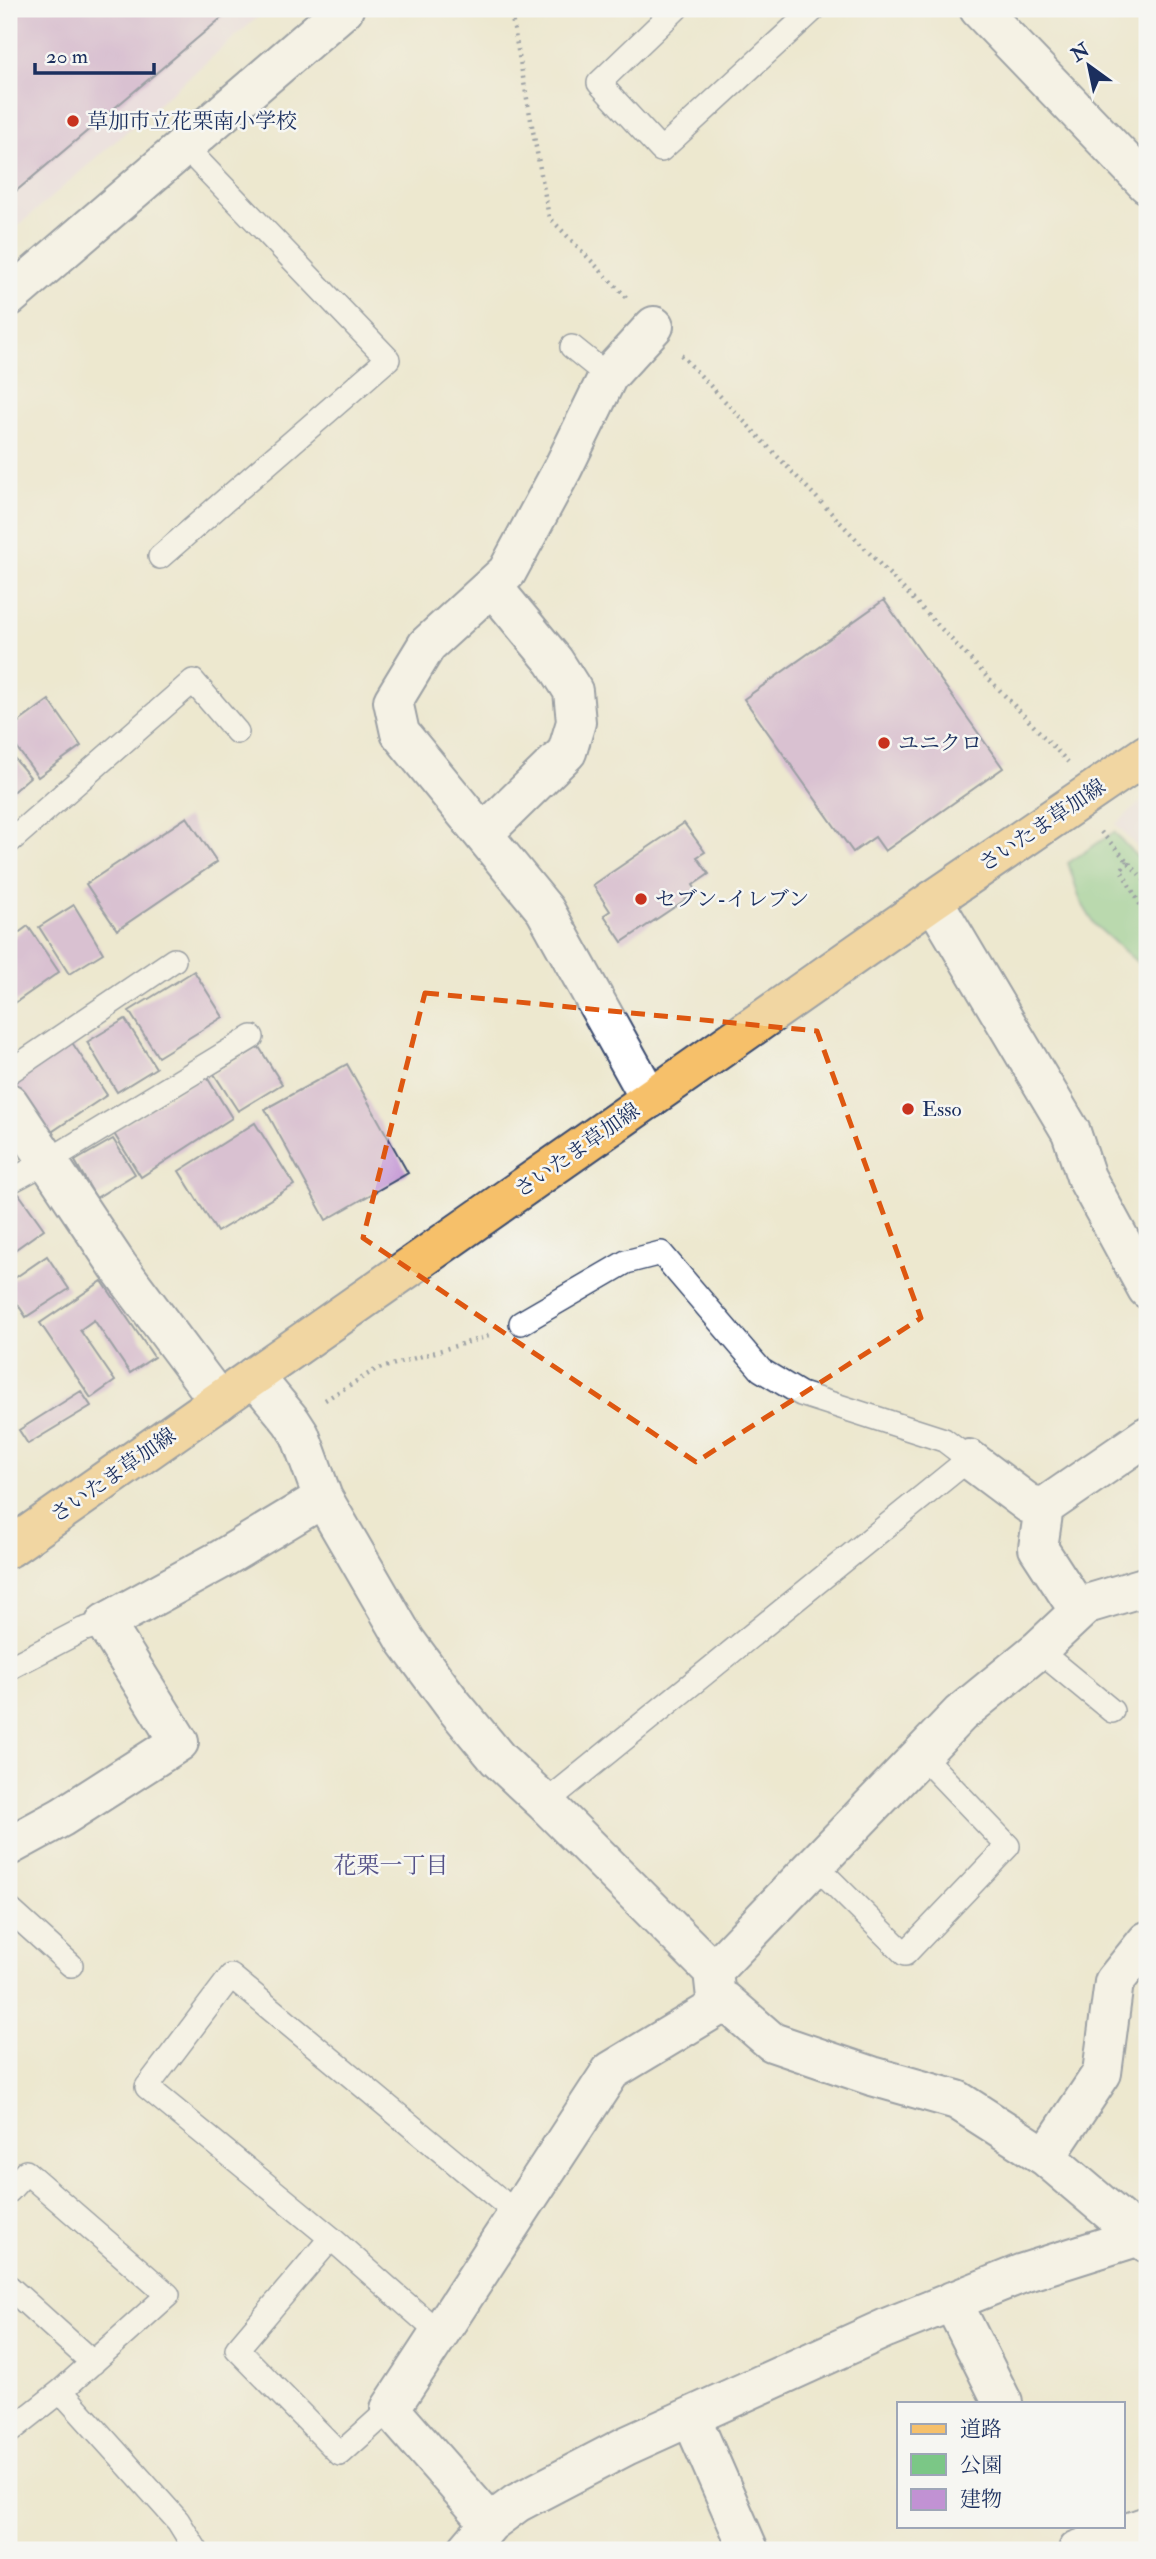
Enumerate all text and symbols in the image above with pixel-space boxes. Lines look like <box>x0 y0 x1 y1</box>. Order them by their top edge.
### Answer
scale bar <box>35 32 154 76</box>
north arrow <box>1054 32 1124 102</box>
text: N <box>1066 37 1095 68</box>
text: 20 m <box>46 43 88 70</box>
place label: 草加市立花栗南小学校 <box>87 108 297 135</box>
marker: 草加市立花栗南小学校 <box>65 113 81 129</box>
place label: ユニクロ <box>898 730 982 757</box>
marker: ユニクロ <box>876 735 892 751</box>
street label: さいたま草加線 <box>974 773 1111 878</box>
place label: セブン-イレブン <box>655 886 809 913</box>
marker: セブン-イレブン <box>633 891 649 907</box>
place label: Esso <box>922 1096 962 1123</box>
street label: さいたま草加線 <box>509 1097 645 1204</box>
marker: Esso <box>900 1101 916 1117</box>
street label: さいたま草加線 <box>45 1422 181 1529</box>
district label: 花栗一丁目 <box>334 1851 449 1880</box>
legend <box>897 2402 1124 2528</box>
text: 道路 <box>960 2416 1002 2443</box>
text: 公園 <box>960 2452 1002 2479</box>
text: 建物 <box>960 2486 1002 2513</box>

